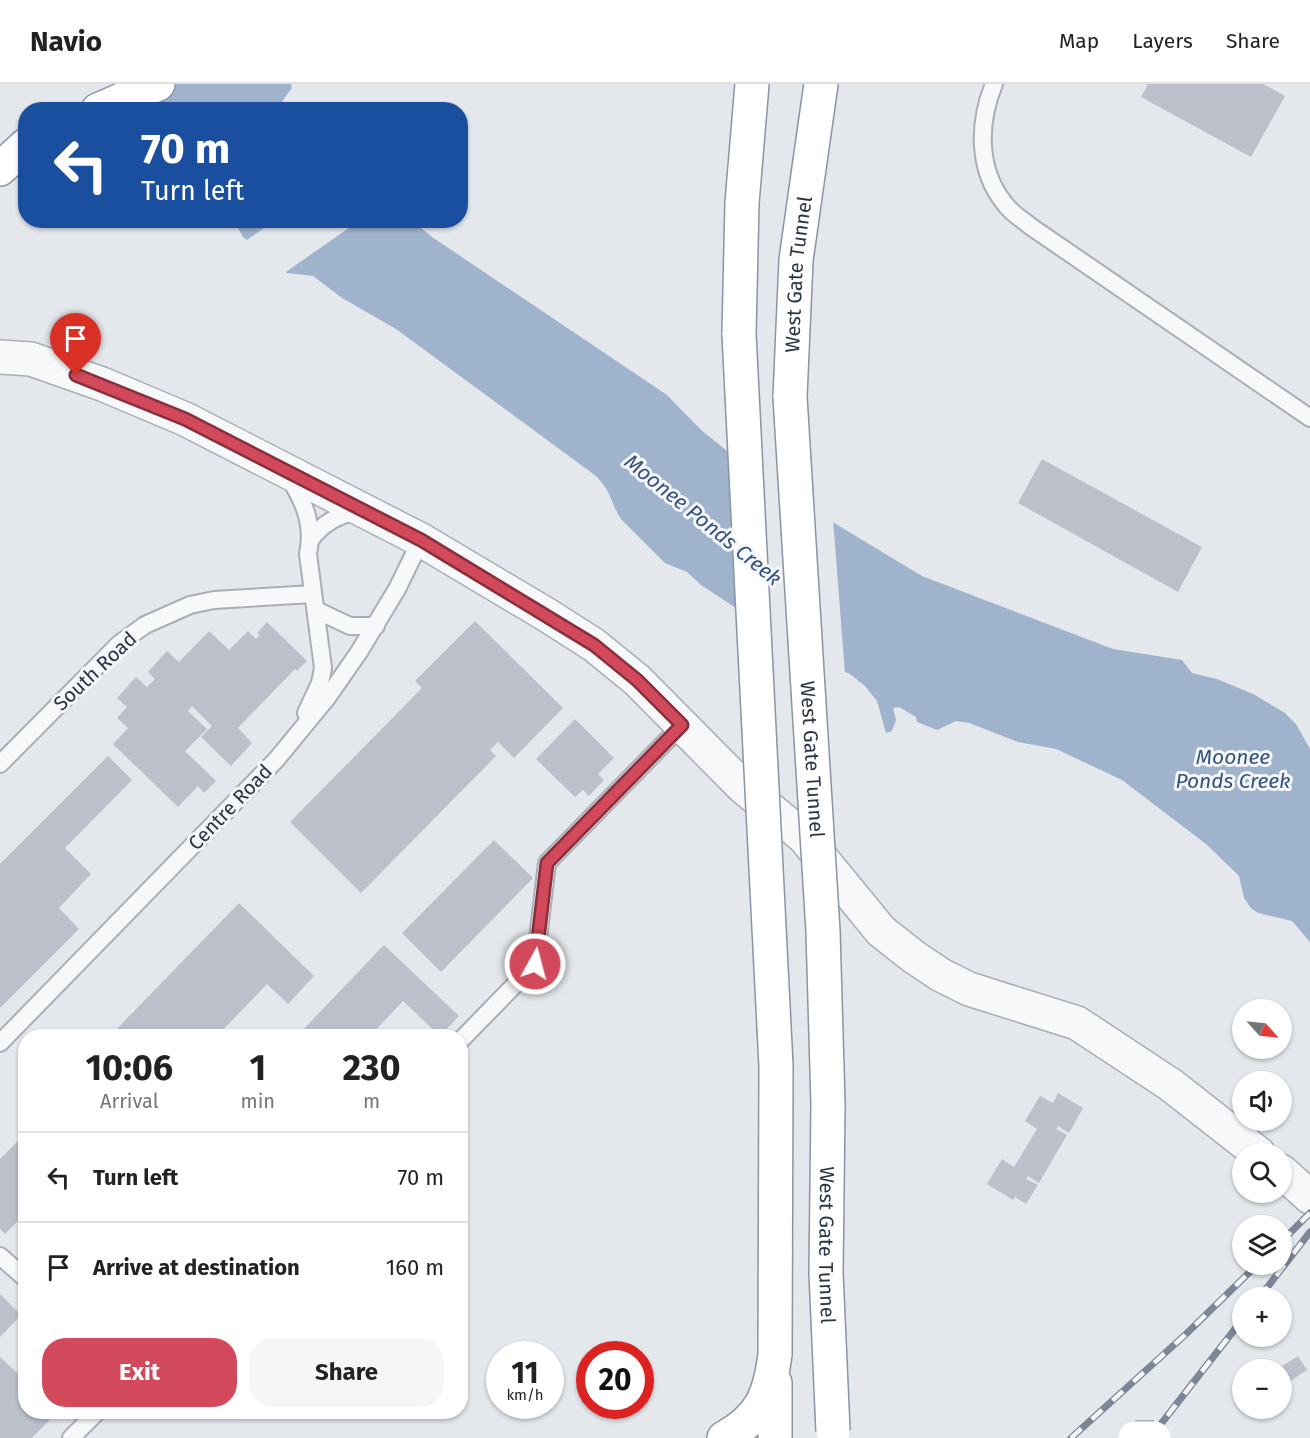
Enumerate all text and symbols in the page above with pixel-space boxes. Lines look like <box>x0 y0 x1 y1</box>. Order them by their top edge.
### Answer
text: Navio <box>30 25 102 58</box>
text: Map <box>1059 28 1099 54</box>
text: Layers <box>1132 28 1193 54</box>
text: Share <box>1226 28 1280 54</box>
text: 70 m <box>141 124 230 174</box>
icon: left <box>42 126 120 204</box>
text: Turn left <box>141 175 244 207</box>
street label: West Gate Tunnel <box>780 194 817 353</box>
pin <box>50 313 101 375</box>
icon: arrive <box>59 322 92 355</box>
water label: Moonee Ponds Creek <box>619 449 787 591</box>
street label: South Road <box>49 627 141 715</box>
street label: West Gate Tunnel <box>796 680 829 839</box>
water label: Moonee Ponds Creek <box>1176 744 1290 794</box>
street label: Centre Road <box>183 759 277 855</box>
position arrow <box>503 932 567 996</box>
north arrow <box>1232 999 1292 1059</box>
map controls <box>1232 999 1292 1419</box>
text: 10:06 <box>85 1046 173 1090</box>
text: 1 <box>249 1046 266 1090</box>
text: 230 <box>342 1046 401 1090</box>
button: sound <box>1232 1071 1292 1131</box>
text: Arrival <box>100 1089 159 1113</box>
text: min <box>241 1089 275 1113</box>
text: m <box>363 1089 380 1113</box>
button: search <box>1232 1143 1292 1203</box>
icon: left <box>42 1161 75 1194</box>
text: Turn left <box>93 1164 178 1191</box>
text: 70 m <box>398 1164 444 1191</box>
street label: West Gate Tunnel <box>814 1166 840 1324</box>
button: layers <box>1232 1215 1292 1275</box>
icon: arrive <box>42 1251 75 1284</box>
text: Arrive at destination <box>93 1254 300 1281</box>
text: 160 m <box>386 1254 444 1281</box>
button: + <box>1232 1287 1292 1347</box>
button: Exit <box>42 1338 237 1407</box>
button: Share <box>249 1338 444 1407</box>
speed limit sign: 20 <box>576 1341 654 1419</box>
text: 11 <box>511 1355 539 1391</box>
button: − <box>1232 1359 1292 1419</box>
text: km/h <box>506 1386 544 1404</box>

